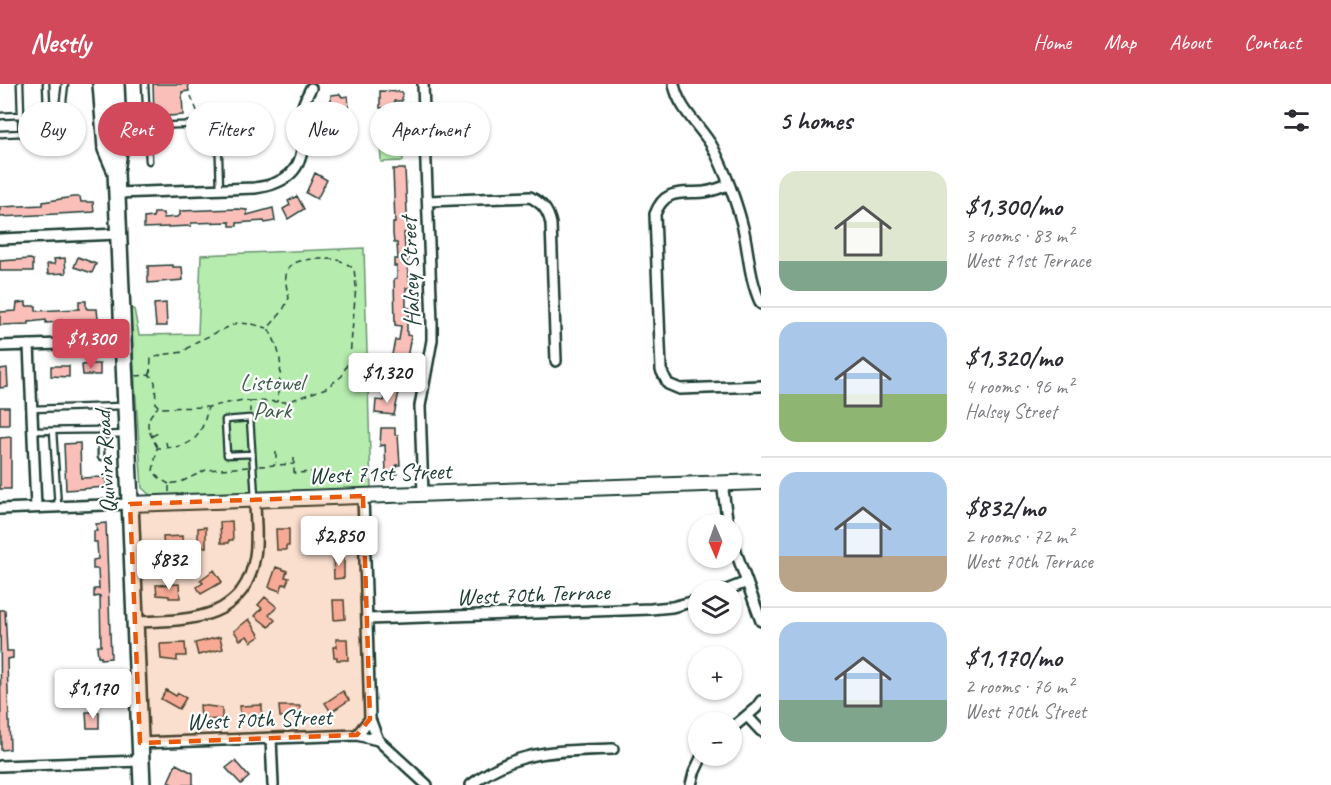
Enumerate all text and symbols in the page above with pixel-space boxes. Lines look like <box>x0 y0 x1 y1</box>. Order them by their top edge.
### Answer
text: Nestly <box>30 25 91 60</box>
text: Home <box>1033 29 1071 55</box>
text: Map <box>1104 29 1136 55</box>
text: About <box>1169 29 1211 55</box>
text: Contact <box>1244 29 1301 55</box>
chip: Buy <box>18 102 86 156</box>
chip: Rent <box>98 102 174 156</box>
chip: Filters <box>186 102 274 156</box>
chip: New <box>286 102 358 156</box>
chip: Apartment <box>370 102 490 156</box>
text: 5 homes <box>779 104 852 137</box>
icon: filters <box>1280 104 1313 137</box>
text: $1,300/mo <box>965 190 1062 223</box>
icon: home <box>827 195 899 267</box>
street label: Halsey Street <box>393 213 427 328</box>
text: 3 rooms · 83 m² <box>965 223 1073 248</box>
text: West 71st Terrace <box>965 248 1090 273</box>
pin: $1,300 <box>42 319 140 370</box>
text: $1,300 <box>67 326 115 351</box>
text: $1,320/mo <box>965 341 1062 374</box>
icon: home <box>827 346 899 418</box>
pin: $1,320 <box>338 353 436 404</box>
text: $1,320 <box>363 360 411 385</box>
park label: Listowel Park <box>240 367 308 425</box>
text: 4 rooms · 96 m² <box>965 374 1073 399</box>
text: Halsey Street <box>965 399 1057 424</box>
street label: Quivira Road <box>87 406 123 514</box>
street label: West 71st Street <box>308 455 454 490</box>
text: $832/mo <box>965 491 1045 524</box>
icon: home <box>827 496 899 568</box>
north arrow <box>688 514 742 568</box>
map controls <box>688 514 742 766</box>
pin: $2,850 <box>290 516 388 567</box>
text: $2,850 <box>315 523 363 548</box>
text: 2 rooms · 72 m² <box>965 524 1073 549</box>
pin: $832 <box>133 540 205 591</box>
text: $832 <box>151 547 187 572</box>
text: West 70th Terrace <box>965 549 1093 574</box>
street label: West 70th Terrace <box>456 576 612 612</box>
button: layers <box>688 580 742 634</box>
text: $1,170/mo <box>965 641 1062 674</box>
button: + <box>688 646 742 700</box>
icon: home <box>827 646 899 718</box>
pin: $1,170 <box>44 669 142 720</box>
text: 2 rooms · 76 m² <box>965 674 1073 699</box>
text: $1,170 <box>69 676 117 701</box>
text: West 70th Street <box>965 699 1086 724</box>
street label: West 70th Street <box>186 701 334 737</box>
button: − <box>688 712 742 766</box>

